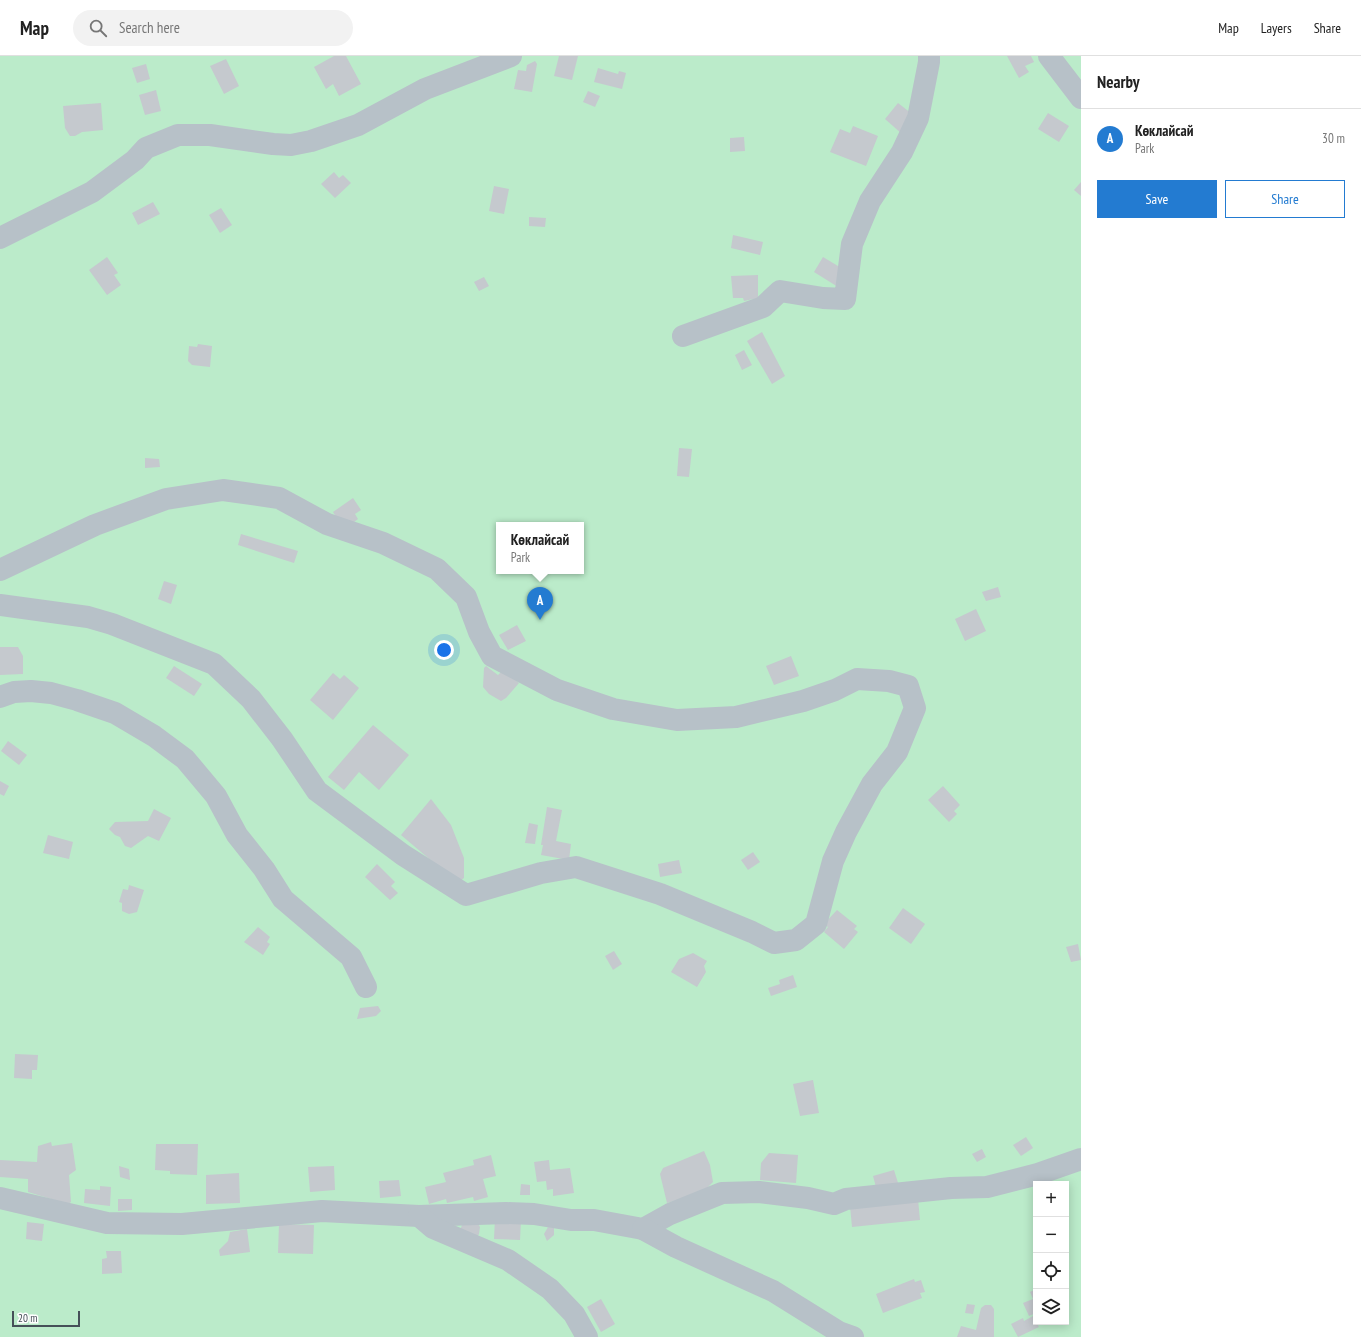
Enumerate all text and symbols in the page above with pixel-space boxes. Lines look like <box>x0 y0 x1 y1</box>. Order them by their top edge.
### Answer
search box <box>73 10 353 46</box>
text: Map <box>20 16 49 40</box>
icon: search <box>87 17 109 39</box>
text: Search here <box>119 18 180 37</box>
text: Map <box>1218 19 1239 37</box>
text: Layers <box>1261 19 1292 37</box>
text: Share <box>1314 19 1341 37</box>
text: Nearby <box>1097 71 1140 93</box>
text: Көклайсай <box>1135 121 1193 140</box>
text: A <box>1107 130 1113 147</box>
text: 30 m <box>1322 130 1345 147</box>
text: Park <box>1135 140 1154 157</box>
button: Save <box>1097 180 1217 218</box>
button: Share <box>1225 180 1345 218</box>
popup <box>496 522 584 574</box>
text: Көклайсай <box>511 530 569 549</box>
text: Park <box>511 549 530 566</box>
pin: A <box>527 587 553 620</box>
your location <box>434 640 454 660</box>
map controls <box>1033 1181 1069 1325</box>
button: + <box>1033 1181 1069 1217</box>
button: − <box>1033 1217 1069 1253</box>
button: locate <box>1033 1253 1069 1289</box>
button: layers <box>1033 1289 1069 1325</box>
scale bar <box>12 1309 80 1328</box>
text: 20 m <box>18 1311 37 1325</box>

